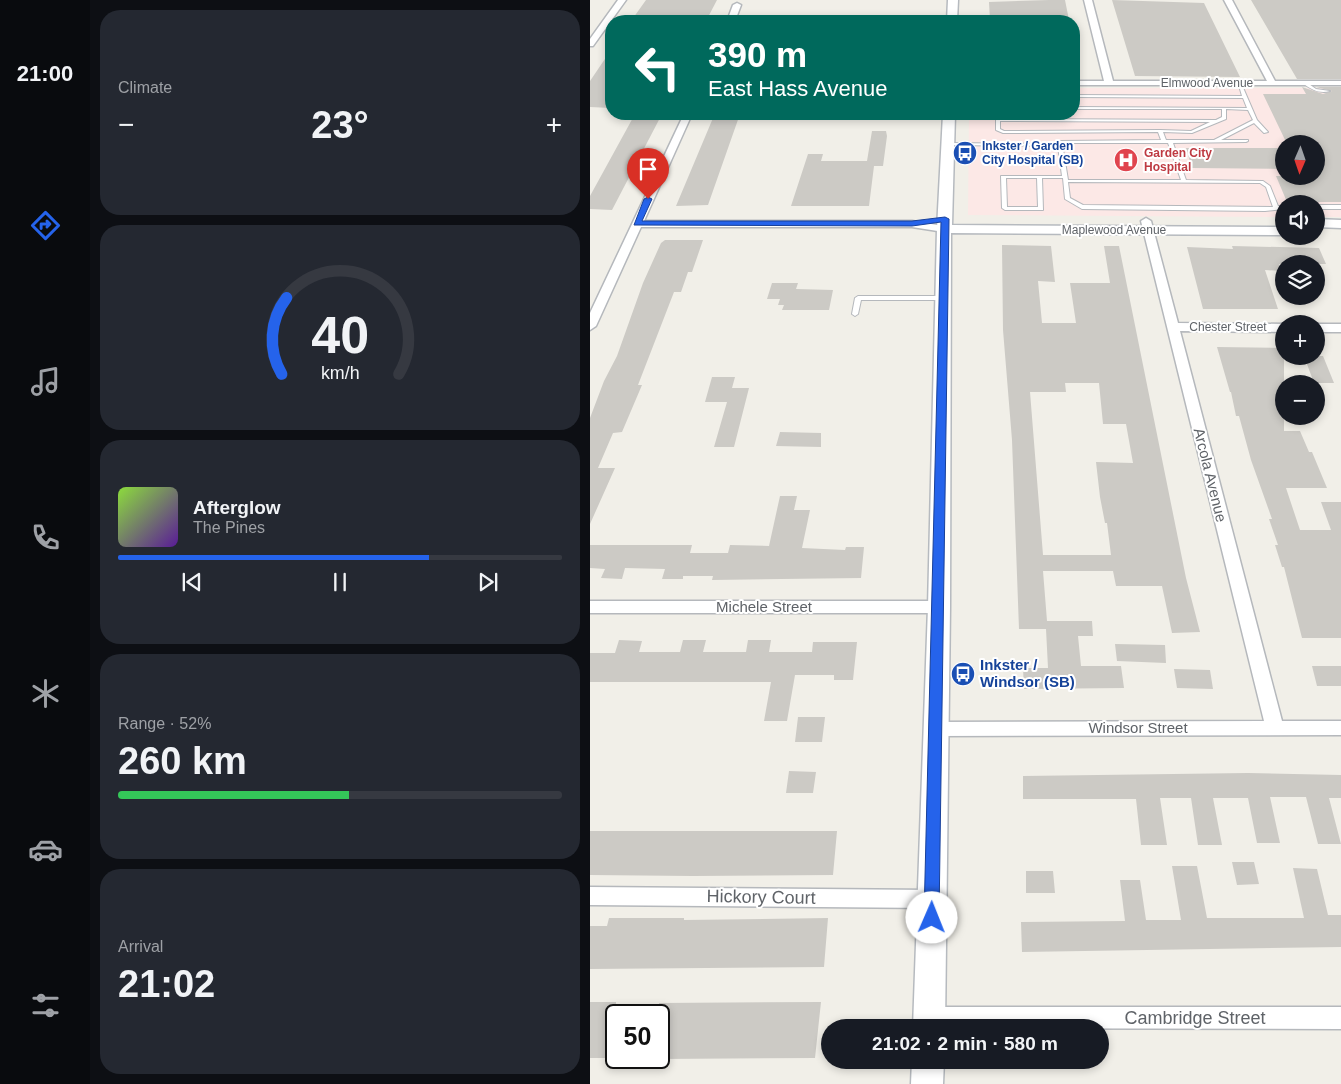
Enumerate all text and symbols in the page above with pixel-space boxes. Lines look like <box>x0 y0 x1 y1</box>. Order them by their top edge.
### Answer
icon: left <box>625 35 690 100</box>
text: 390 m <box>708 35 807 74</box>
text: 21:00 <box>17 61 73 86</box>
text: East Hass Avenue <box>708 76 887 101</box>
street label: Elmwood Avenue <box>1161 76 1254 90</box>
text: Climate <box>118 79 172 96</box>
text: 23° <box>311 104 369 146</box>
text: − <box>118 109 134 140</box>
text: + <box>546 109 562 140</box>
north arrow <box>1275 135 1325 185</box>
map controls <box>1275 135 1325 425</box>
place label: Inkster / Garden City Hospital (SB) <box>982 139 1083 167</box>
bus stop icon: Inkster / Garden City Hospital (SB) <box>952 140 978 166</box>
place label: Garden City Hospital <box>1144 146 1212 174</box>
hospital icon: Garden City Hospital <box>1113 147 1139 173</box>
pin <box>627 148 669 199</box>
icon: arrive <box>634 155 662 183</box>
button: sound <box>1275 195 1325 245</box>
icon: directions <box>28 208 63 243</box>
street label: Maplewood Avenue <box>1062 223 1167 237</box>
button: layers <box>1275 255 1325 305</box>
text: 40 <box>311 306 369 364</box>
button: + <box>1275 315 1325 365</box>
street label: Chester Street <box>1189 320 1267 334</box>
text: km/h <box>321 363 359 383</box>
icon: music <box>28 364 63 399</box>
button: − <box>1275 375 1325 425</box>
street label: Arcola Avenue <box>1191 426 1230 524</box>
text: Afterglow <box>193 497 281 518</box>
text: The Pines <box>193 519 265 536</box>
icon: phone <box>28 520 63 555</box>
icon: previous <box>178 568 206 596</box>
icon: pause <box>326 568 354 596</box>
icon: next <box>474 568 502 596</box>
street label: Michele Street <box>716 598 813 615</box>
place label: Inkster / Windsor (SB) <box>980 656 1075 690</box>
bus stop icon: Inkster / Windsor (SB) <box>950 661 976 687</box>
icon: climate <box>28 676 63 711</box>
text: Range · 52% <box>118 715 211 732</box>
street label: Windsor Street <box>1088 719 1188 736</box>
text: 260 km <box>118 740 247 782</box>
icon: car <box>28 832 63 867</box>
street label: Hickory Court <box>706 886 816 908</box>
position arrow <box>905 891 957 943</box>
text: Arrival <box>118 938 163 955</box>
text: 21:02 <box>118 963 215 1005</box>
icon: filters <box>28 988 63 1023</box>
speed limit sign: 50 <box>605 1004 670 1069</box>
street label: Cambridge Street <box>1124 1008 1266 1028</box>
text: 21:02 · 2 min · 580 m <box>872 1033 1058 1054</box>

